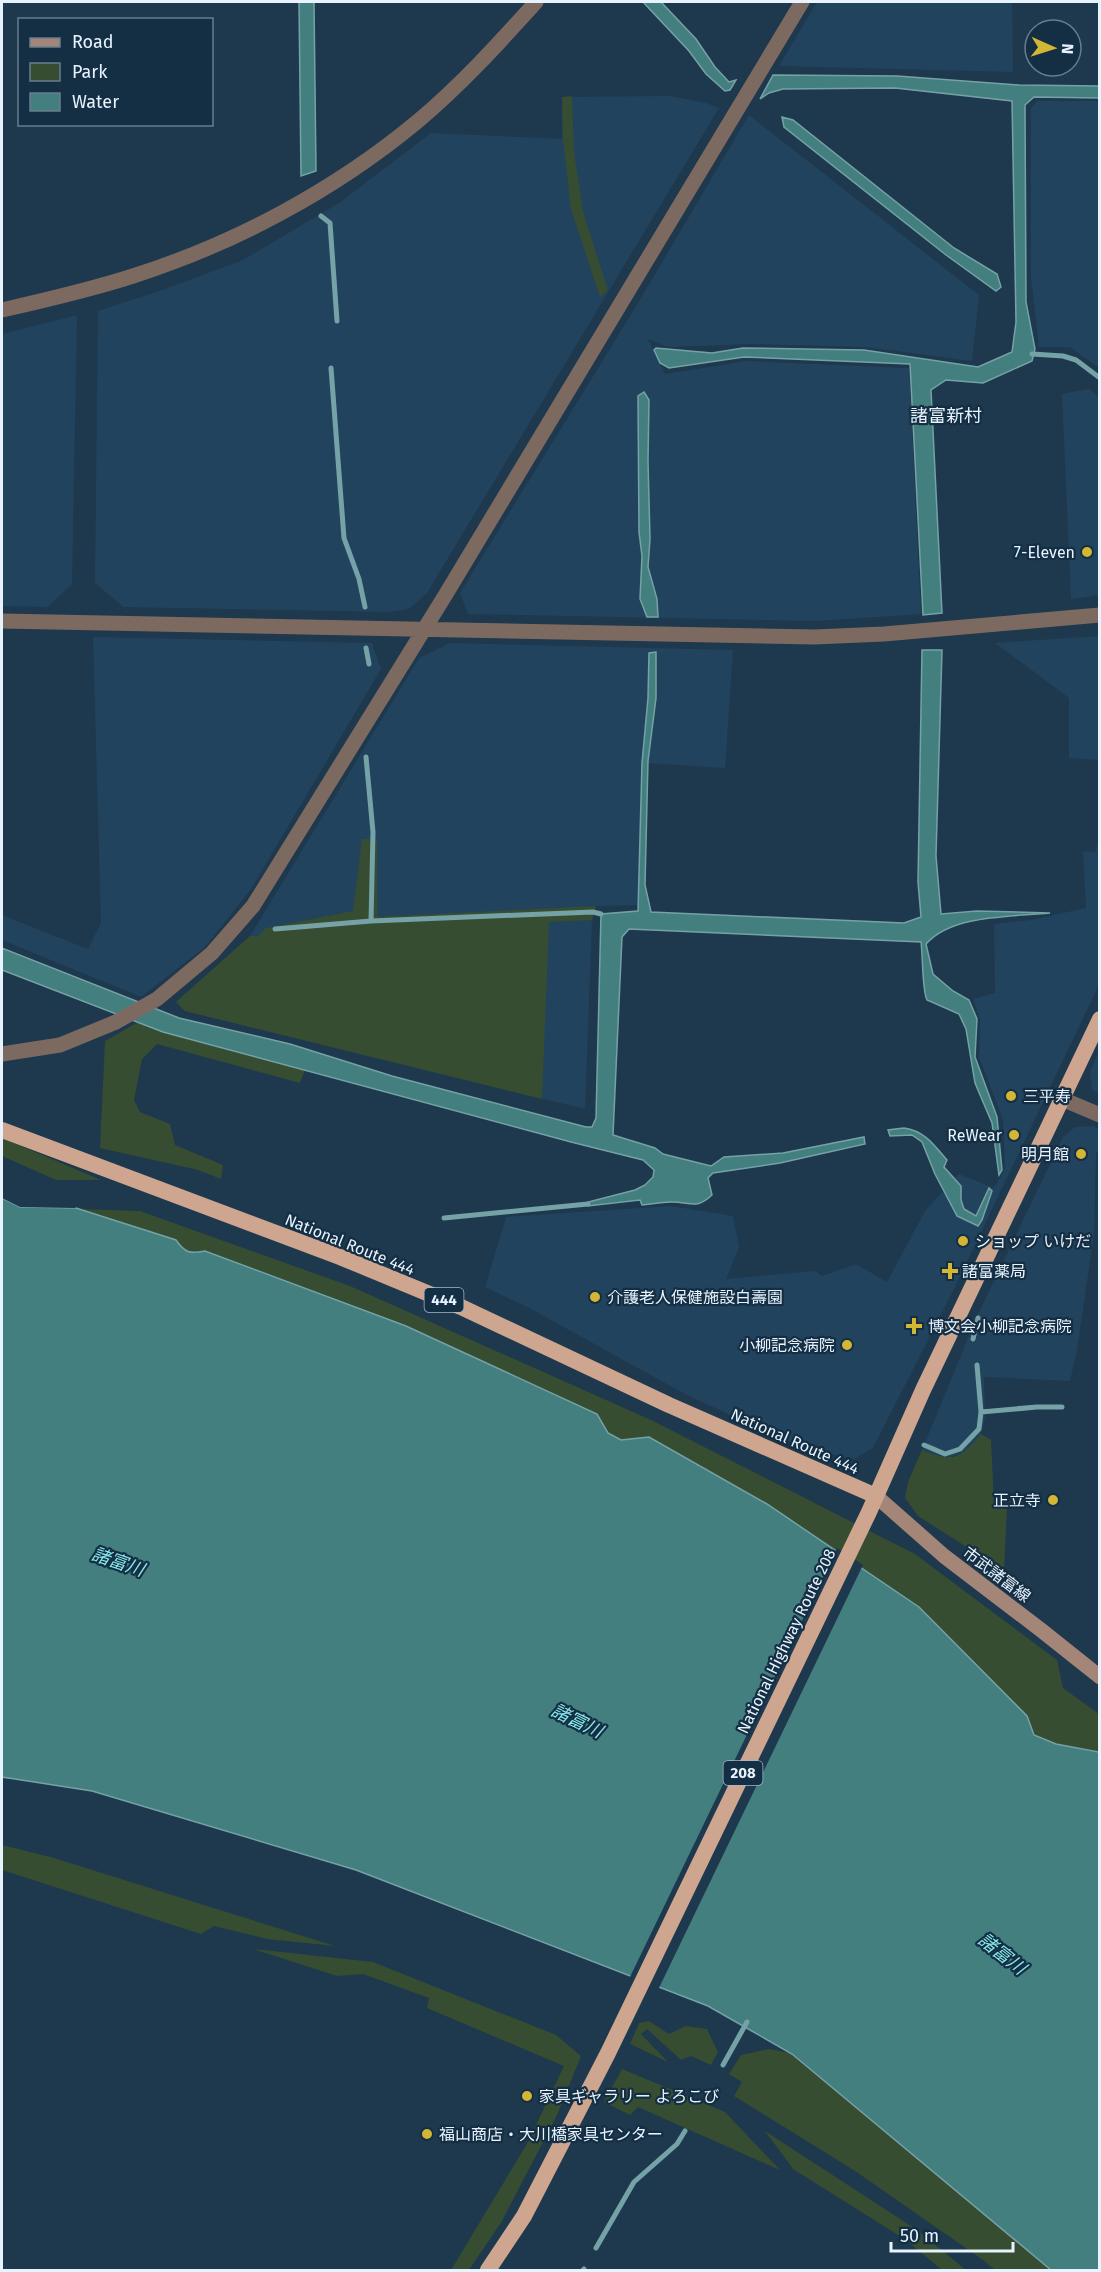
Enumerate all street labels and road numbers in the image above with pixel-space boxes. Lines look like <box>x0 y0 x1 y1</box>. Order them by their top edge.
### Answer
street label: National Route 444 <box>282 1210 418 1279</box>
road number: 444 <box>424 1288 464 1312</box>
street label: National Route 444 <box>728 1405 862 1478</box>
street label: 市武諸富線 <box>959 1543 1034 1606</box>
street label: National Highway Route 208 <box>733 1546 840 1737</box>
road number: 208 <box>724 1761 762 1785</box>

